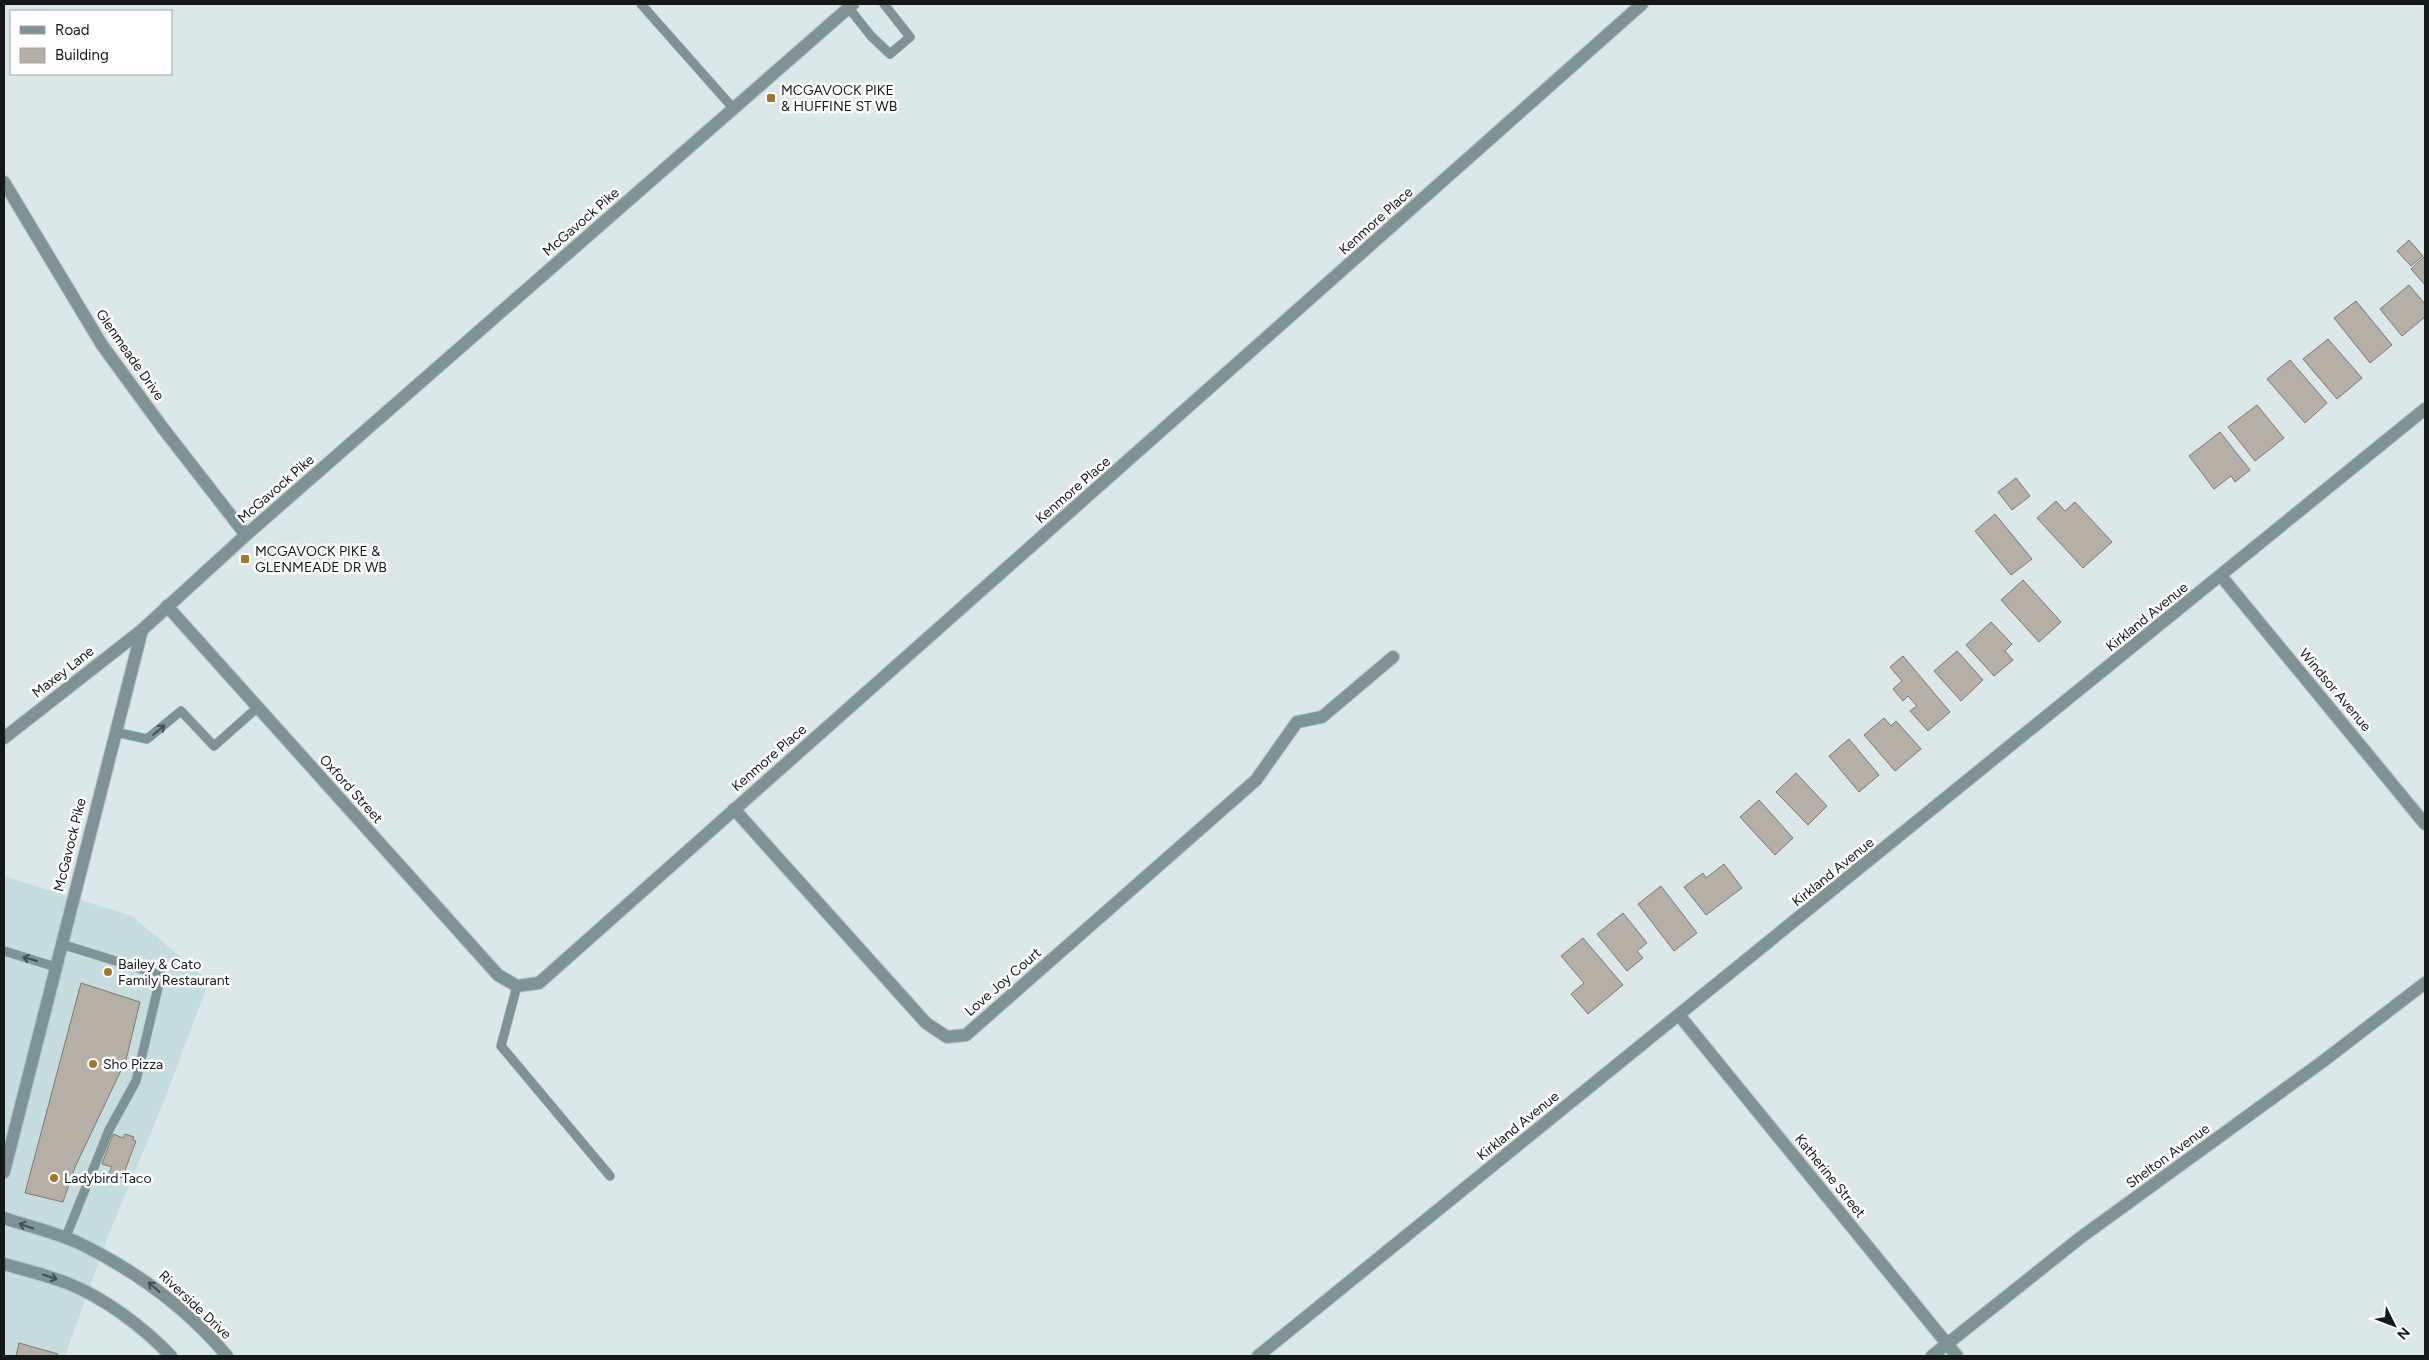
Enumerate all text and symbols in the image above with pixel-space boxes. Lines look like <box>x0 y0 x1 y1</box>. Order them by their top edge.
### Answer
legend <box>10 10 172 75</box>
text: Road <box>55 21 90 39</box>
text: Building <box>55 46 109 64</box>
place label: MCGAVOCK PIKE & HUFFINE ST WB <box>781 82 897 115</box>
marker: MCGAVOCK PIKE & HUFFINE ST WB <box>765 92 777 104</box>
street label: Kenmore Place <box>1336 183 1417 259</box>
street label: McGavock Pike <box>539 184 623 260</box>
street label: Glenmeade Drive <box>92 306 168 404</box>
street label: McGavock Pike <box>234 451 318 527</box>
street label: Kenmore Place <box>1032 453 1114 527</box>
place label: MCGAVOCK PIKE & GLENMEADE DR WB <box>255 543 387 576</box>
marker: MCGAVOCK PIKE & GLENMEADE DR WB <box>239 553 251 565</box>
street label: Kirkland Avenue <box>2103 579 2192 655</box>
street label: Maxey Lane <box>29 642 98 701</box>
street label: Windsor Avenue <box>2295 645 2375 735</box>
street label: Kenmore Place <box>728 721 810 795</box>
one-way arrow <box>152 724 165 735</box>
street label: Oxford Street <box>316 751 386 827</box>
street label: McGavock Pike <box>50 796 90 894</box>
street label: Kirkland Avenue <box>1789 834 1878 910</box>
street label: Love Joy Court <box>961 944 1045 1020</box>
one-way arrow <box>22 953 38 963</box>
place label: Bailey & Cato Family Restaurant <box>118 956 230 989</box>
marker: Bailey & Cato Family Restaurant <box>102 966 114 978</box>
place label: Sho Pizza <box>103 1056 163 1073</box>
marker: Sho Pizza <box>87 1058 99 1070</box>
street label: Kirkland Avenue <box>1474 1088 1563 1164</box>
street label: Shelton Avenue <box>2123 1120 2213 1192</box>
street label: Katherine Street <box>1791 1131 1869 1221</box>
place label: Ladybird Taco <box>64 1170 152 1187</box>
marker: Ladybird Taco <box>48 1172 60 1184</box>
one-way arrow <box>18 1220 34 1230</box>
street label: Riverside Drive <box>155 1267 235 1343</box>
one-way arrow <box>42 1273 57 1282</box>
one-way arrow <box>147 1281 160 1292</box>
north arrow <box>2369 1300 2419 1350</box>
text: N <box>2393 1324 2413 1343</box>

